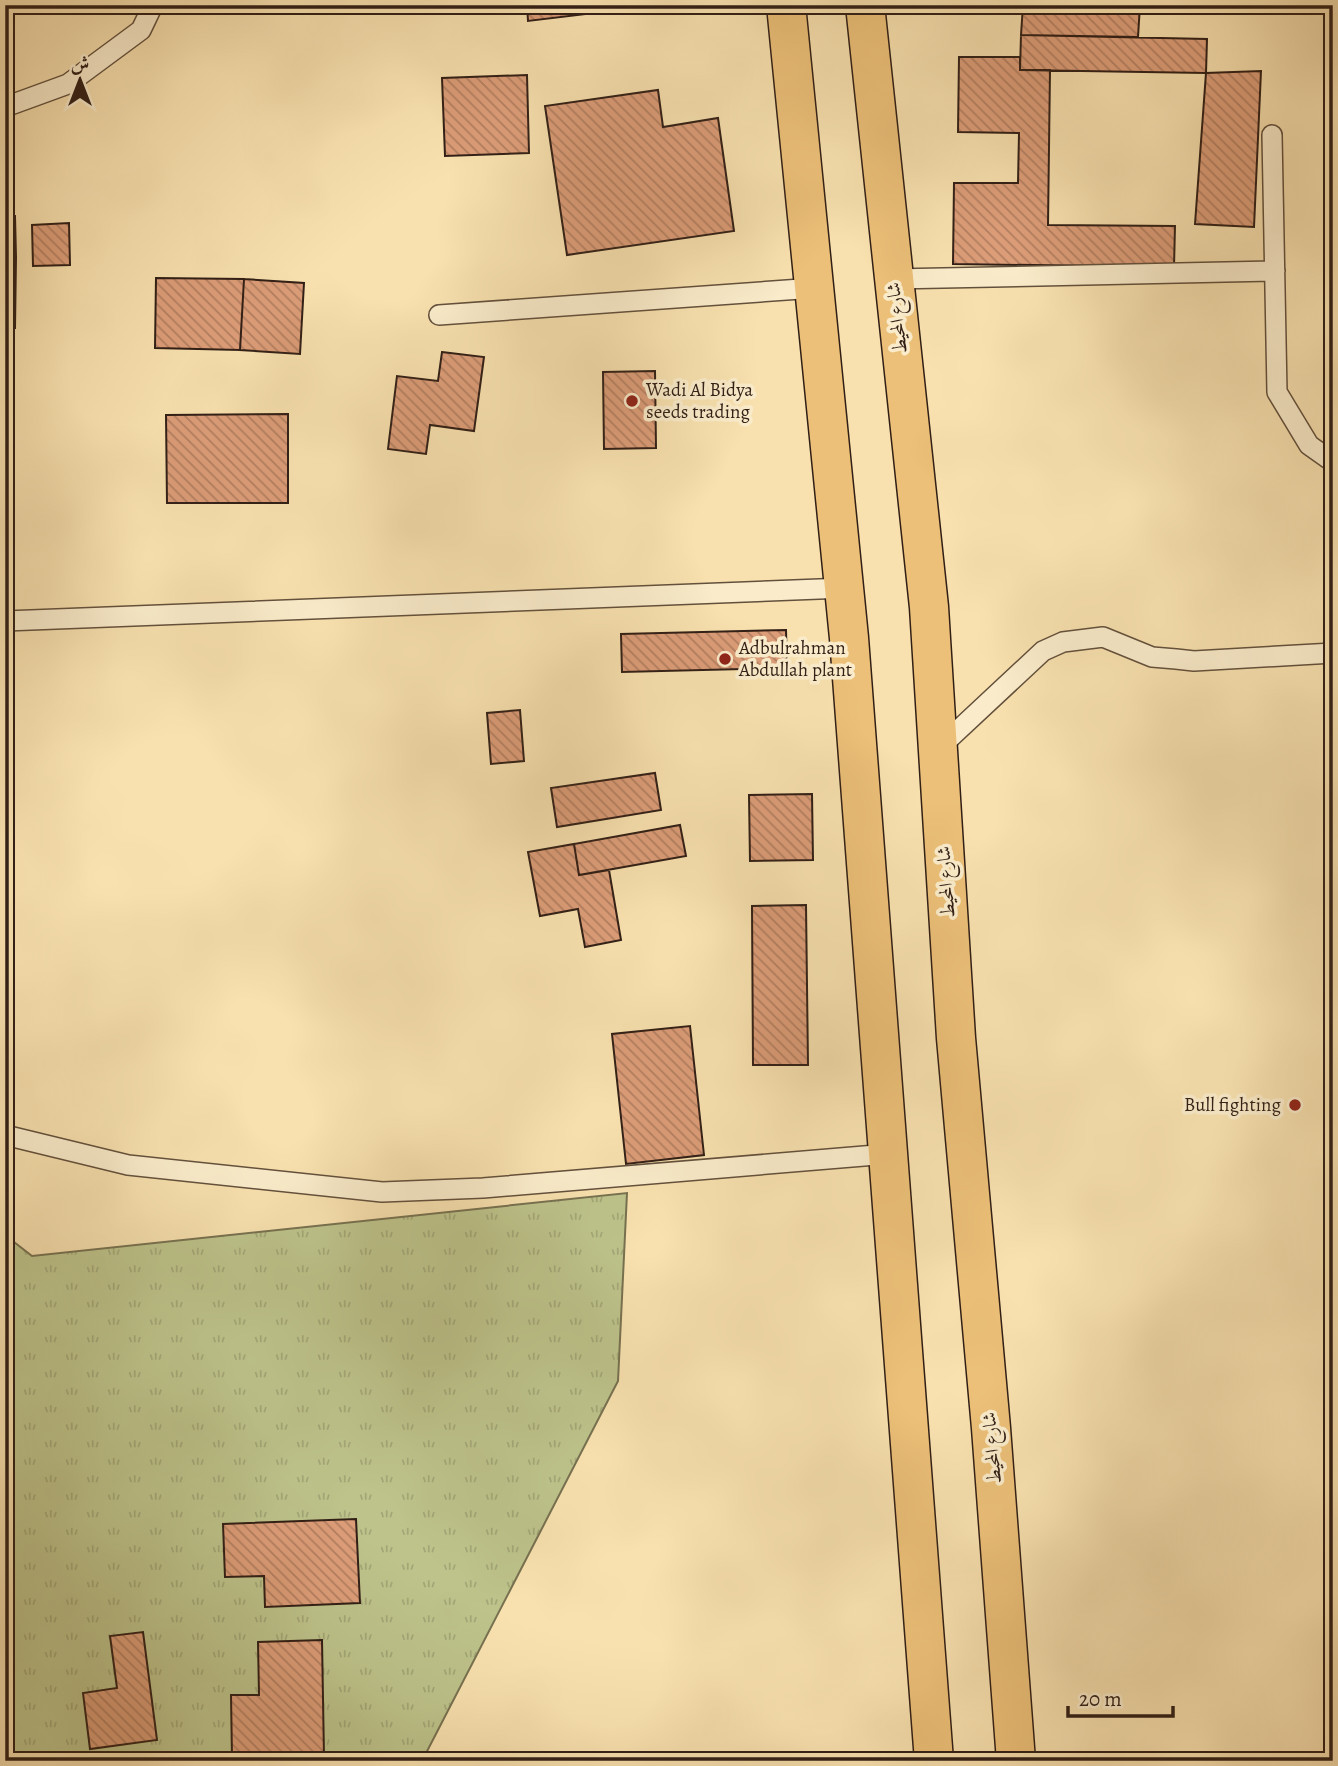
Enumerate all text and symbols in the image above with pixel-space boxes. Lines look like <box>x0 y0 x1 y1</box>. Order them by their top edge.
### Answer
north arrow <box>46 46 116 116</box>
text: ش <box>71 51 89 77</box>
street label: شارع المحيط <box>880 281 916 355</box>
place label: Wadi Al Bidya seeds trading <box>645 377 753 425</box>
marker: Wadi Al Bidya seeds trading <box>624 393 640 409</box>
place label: Adbulrahman Abdullah plant <box>738 635 852 683</box>
marker: Adbulrahman Abdullah plant <box>717 651 733 667</box>
street label: شارع المحيط <box>931 845 963 919</box>
place label: Bull fighting <box>1184 1092 1281 1118</box>
marker: Bull fighting <box>1287 1097 1303 1113</box>
street label: شارع المحيط <box>976 1411 1010 1485</box>
scale bar <box>1068 1675 1174 1719</box>
text: 20 m <box>1079 1685 1122 1713</box>

